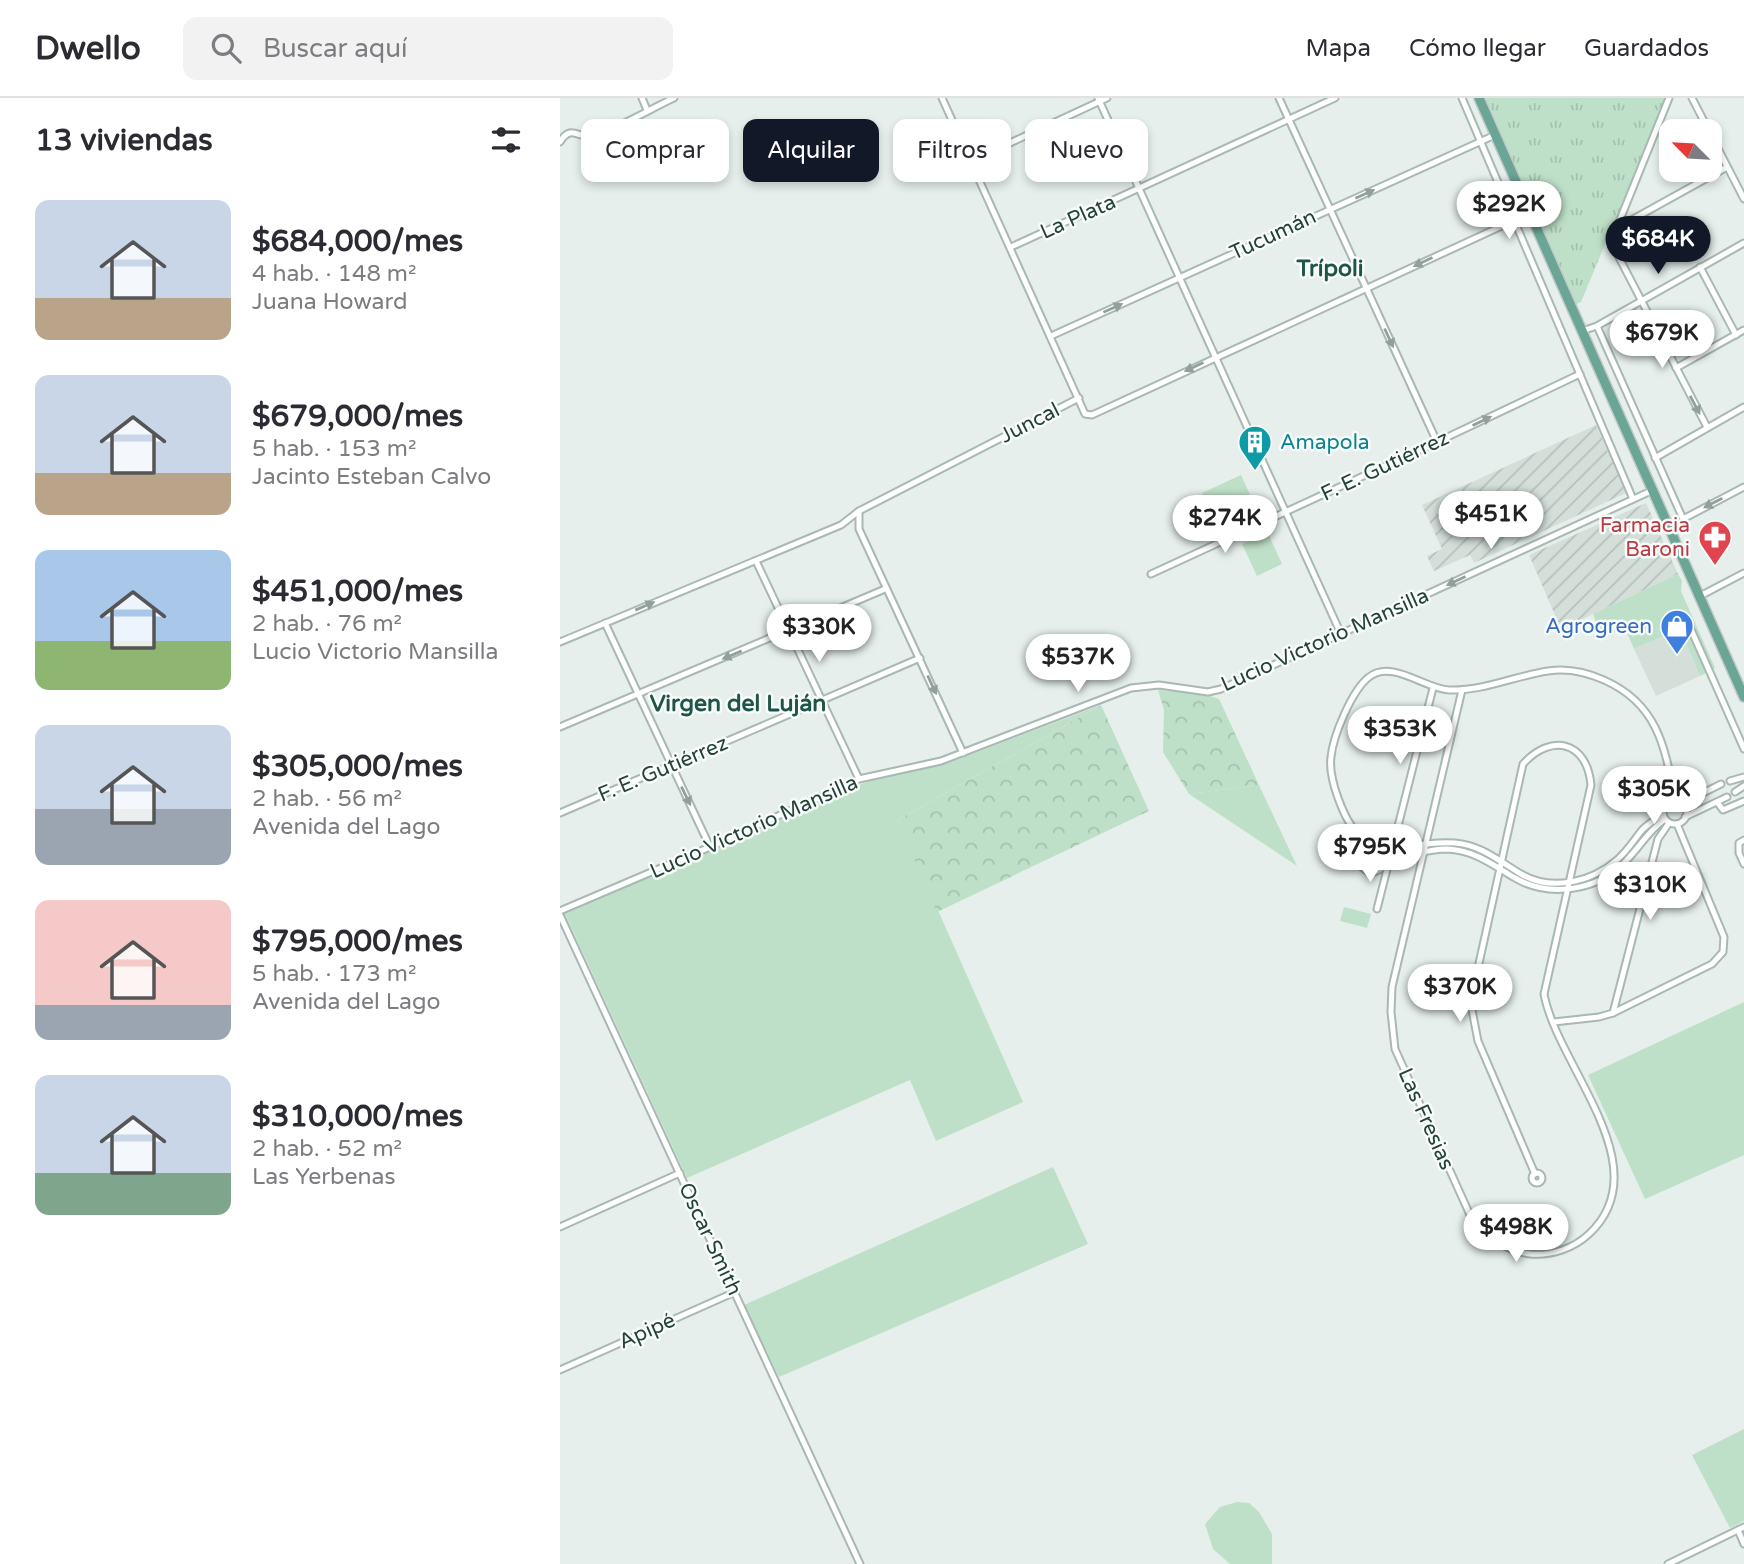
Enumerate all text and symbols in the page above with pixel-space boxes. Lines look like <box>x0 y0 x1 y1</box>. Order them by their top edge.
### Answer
search box <box>183 17 673 80</box>
text: Dwello <box>35 29 141 68</box>
icon: search <box>207 29 245 67</box>
text: Buscar aquí <box>263 33 408 64</box>
text: Mapa <box>1306 34 1371 63</box>
text: Cómo llegar <box>1409 34 1546 63</box>
text: Guardados <box>1584 34 1709 63</box>
chip: Comprar <box>581 119 729 182</box>
chip: Alquilar <box>743 119 879 182</box>
chip: Filtros <box>893 119 1011 182</box>
chip: Nuevo <box>1025 119 1148 182</box>
north arrow <box>1659 119 1722 182</box>
map controls <box>1659 119 1722 182</box>
icon: filters <box>487 121 525 159</box>
text: 13 viviendas <box>35 122 213 159</box>
pin: $292K <box>1460 181 1558 241</box>
one-way arrow <box>1355 188 1375 200</box>
street label: La Plata <box>1036 189 1120 245</box>
text: $292K <box>1473 190 1545 218</box>
street label: Tucumán <box>1226 204 1320 266</box>
pin: $684K <box>1609 216 1707 276</box>
text: $684,000/mes <box>252 223 463 260</box>
text: $684K <box>1622 225 1694 253</box>
icon: home <box>91 228 175 312</box>
district label: Trípoli <box>1295 255 1364 283</box>
one-way arrow <box>1413 256 1433 268</box>
text: 4 hab. · 148 m² <box>252 260 417 288</box>
text: Juana Howard <box>252 288 407 316</box>
one-way arrow <box>1103 302 1123 314</box>
pin: $679K <box>1613 310 1711 370</box>
text: $679K <box>1626 319 1698 347</box>
one-way arrow <box>1383 328 1395 348</box>
one-way arrow <box>1184 361 1204 373</box>
one-way arrow <box>1690 395 1701 415</box>
street label: Juncal <box>996 397 1064 449</box>
text: $679,000/mes <box>252 398 463 435</box>
icon: home <box>91 403 175 487</box>
one-way arrow <box>1472 415 1492 426</box>
building icon: Amapola <box>1236 423 1274 472</box>
street label: F. E. Gutiérrez <box>1317 425 1453 507</box>
place label: Amapola <box>1280 430 1370 455</box>
text: 5 hab. · 153 m² <box>252 435 417 463</box>
text: Jacinto Esteban Calvo <box>252 463 491 491</box>
pin: $451K <box>1442 491 1540 551</box>
pin: $274K <box>1176 496 1274 555</box>
one-way arrow <box>1703 498 1723 509</box>
text: $451K <box>1455 500 1527 528</box>
text: $274K <box>1189 504 1261 532</box>
place label: Farmacia Baroni <box>1600 513 1690 562</box>
pharmacy icon: Farmacia Baroni <box>1696 518 1734 567</box>
text: $451,000/mes <box>252 573 463 610</box>
one-way arrow <box>1446 575 1466 587</box>
icon: home <box>91 578 175 662</box>
street label: Lucio Victorio Mansilla <box>1217 583 1433 697</box>
one-way arrow <box>635 601 656 612</box>
pin: $330K <box>770 604 868 664</box>
shop icon: Agrogreen <box>1658 607 1696 656</box>
text: 2 hab. · 76 m² <box>252 610 402 638</box>
text: $330K <box>783 613 855 641</box>
place label: Agrogreen <box>1545 614 1652 639</box>
pin: $537K <box>1029 634 1127 694</box>
text: Lucio Victorio Mansilla <box>252 638 498 666</box>
text: $537K <box>1042 643 1114 671</box>
one-way arrow <box>722 649 743 660</box>
one-way arrow <box>927 675 938 696</box>
district label: Virgen del Luján <box>650 690 826 718</box>
pin: $353K <box>1351 706 1449 766</box>
text: $353K <box>1364 715 1436 743</box>
street label: F. E. Gutiérrez <box>594 730 732 808</box>
text: $305,000/mes <box>252 748 463 785</box>
icon: home <box>91 753 175 837</box>
pin: $305K <box>1605 766 1703 826</box>
street label: Lucio Victorio Mansilla <box>646 770 862 884</box>
text: $305K <box>1618 775 1690 803</box>
text: 2 hab. · 56 m² <box>252 785 402 813</box>
one-way arrow <box>680 786 691 806</box>
text: Avenida del Lago <box>252 813 440 841</box>
pin: $795K <box>1321 824 1419 884</box>
text: $795K <box>1334 833 1406 861</box>
pin: $310K <box>1601 862 1699 922</box>
text: $310K <box>1614 871 1686 899</box>
text: $795,000/mes <box>252 923 463 960</box>
icon: home <box>91 928 175 1012</box>
text: 5 hab. · 173 m² <box>252 960 417 988</box>
pin: $370K <box>1411 964 1509 1024</box>
text: $370K <box>1424 973 1496 1001</box>
text: Avenida del Lago <box>252 988 440 1016</box>
street label: Las Fresias <box>1393 1064 1459 1174</box>
text: $310,000/mes <box>252 1098 463 1135</box>
icon: home <box>91 1103 175 1187</box>
text: 2 hab. · 52 m² <box>252 1135 402 1163</box>
text: Las Yerbenas <box>252 1163 396 1191</box>
street label: Oscar Smith <box>673 1179 747 1299</box>
pin: $498K <box>1467 1204 1565 1264</box>
text: $498K <box>1480 1213 1552 1241</box>
street label: Apipé <box>615 1308 679 1354</box>

